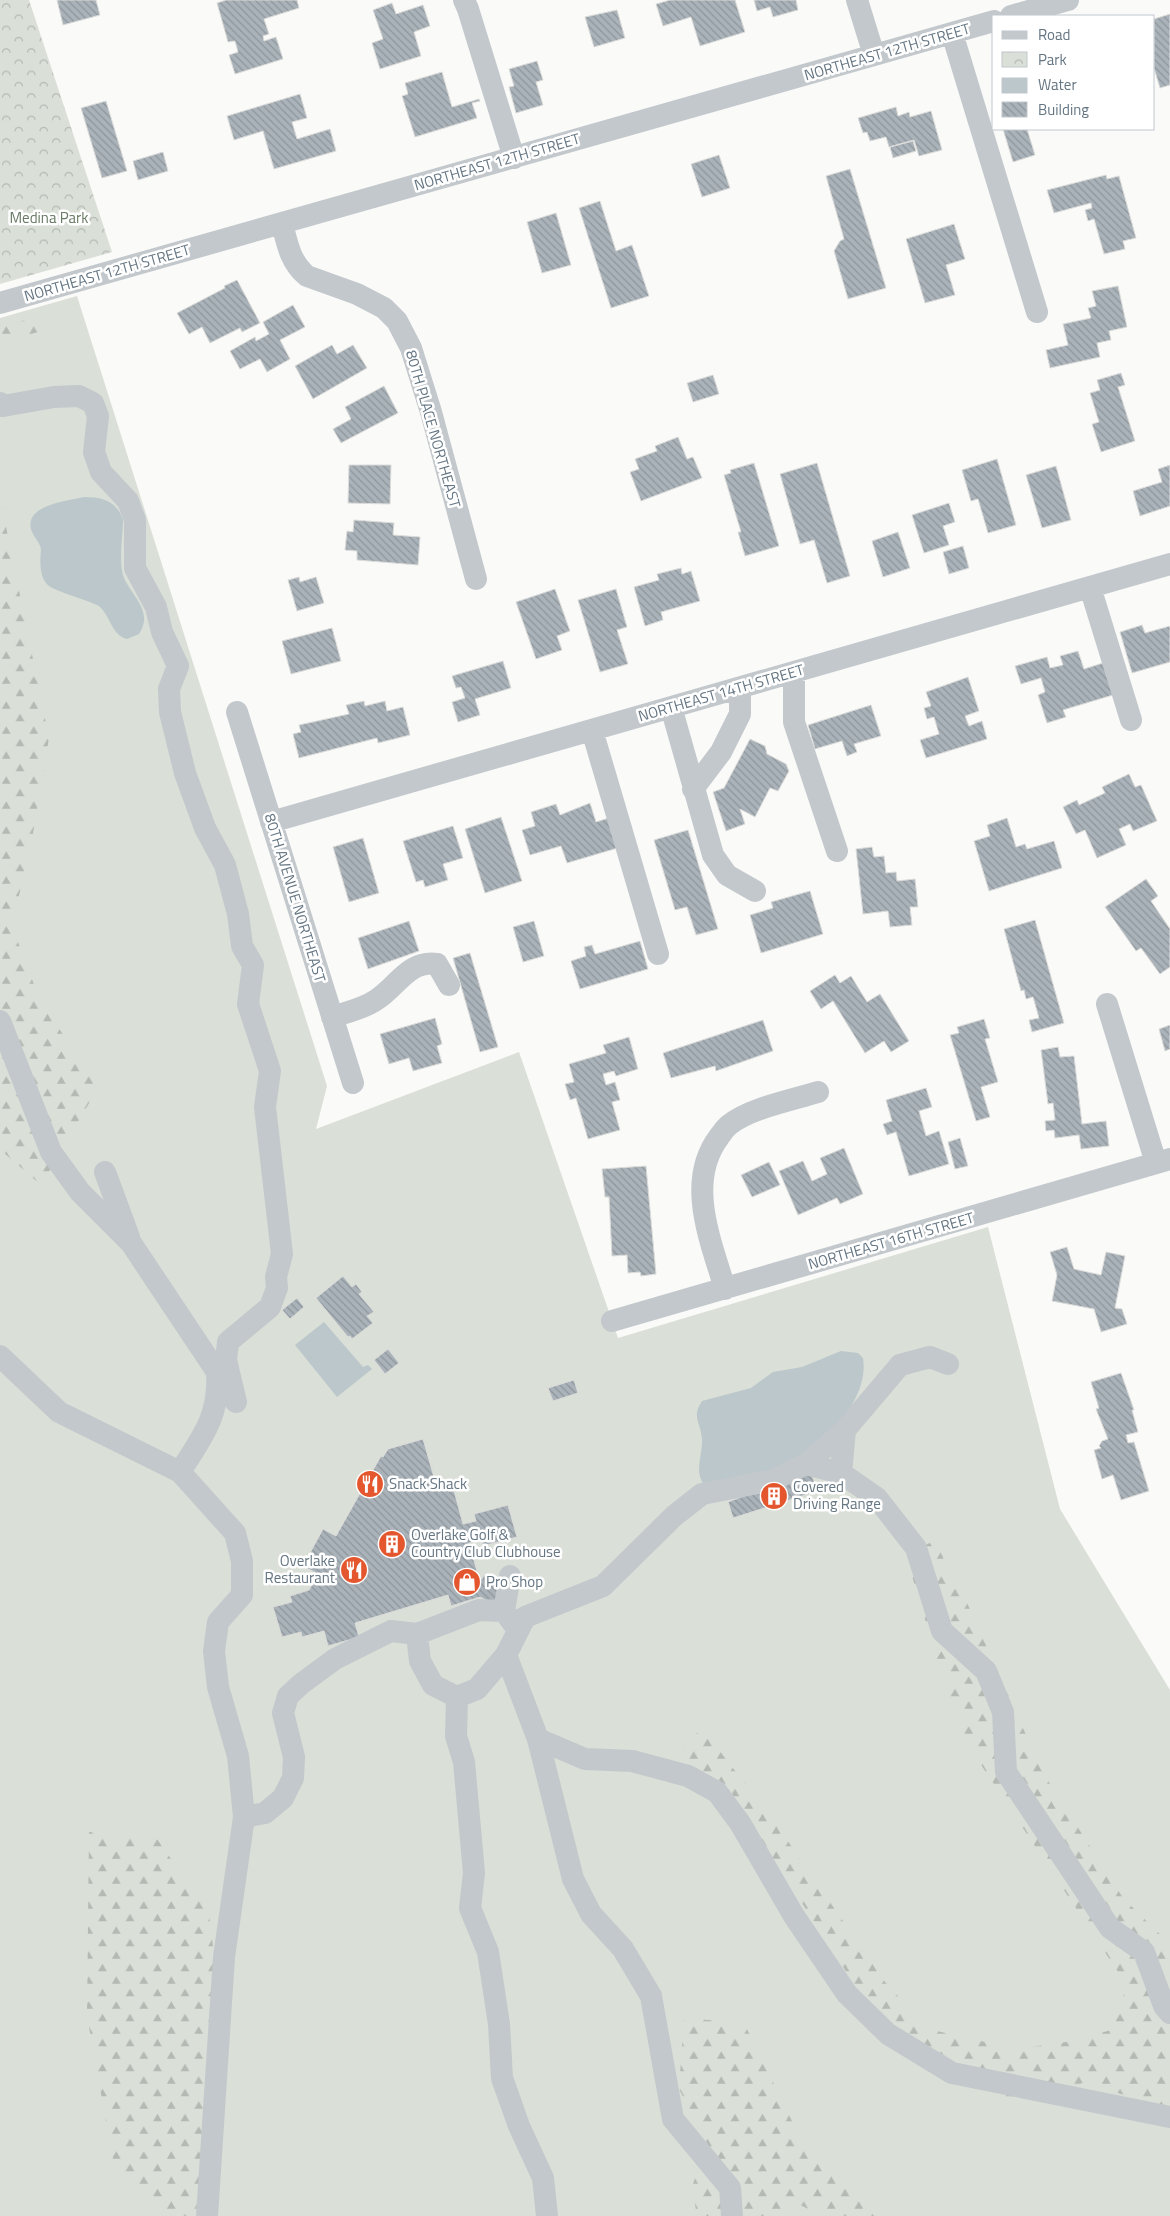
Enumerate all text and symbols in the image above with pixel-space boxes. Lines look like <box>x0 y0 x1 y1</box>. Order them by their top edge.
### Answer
legend <box>992 15 1155 130</box>
street label: NORTHEAST 12TH STREET <box>801 17 973 86</box>
text: Road <box>1038 23 1070 46</box>
text: Park <box>1038 48 1067 71</box>
text: Water <box>1038 73 1077 96</box>
text: Building <box>1038 98 1089 121</box>
street label: NORTHEAST 12TH STREET <box>411 127 583 196</box>
park label: Medina Park <box>10 206 88 229</box>
street label: NORTHEAST 12TH STREET <box>21 238 193 307</box>
street label: 80TH PLACE NORTHEAST <box>400 347 467 510</box>
street label: NORTHEAST 14TH STREET <box>635 658 807 727</box>
street label: 80TH AVENUE NORTHEAST <box>259 811 332 985</box>
street label: NORTHEAST 16TH STREET <box>805 1206 977 1275</box>
restaurant icon: Snack Shack <box>355 1469 385 1499</box>
place label: Snack Shack <box>389 1472 467 1495</box>
place label: Covered Driving Range <box>793 1475 881 1515</box>
building icon: Covered Driving Range <box>759 1481 789 1511</box>
place label: Overlake Golf & Country Club Clubhouse <box>411 1523 561 1563</box>
building icon: Overlake Golf & Country Club Clubhouse <box>377 1529 407 1559</box>
place label: Overlake Restaurant <box>265 1549 336 1589</box>
restaurant icon: Overlake Restaurant <box>339 1555 369 1585</box>
shop icon: Pro Shop <box>452 1567 482 1597</box>
place label: Pro Shop <box>486 1570 543 1593</box>

